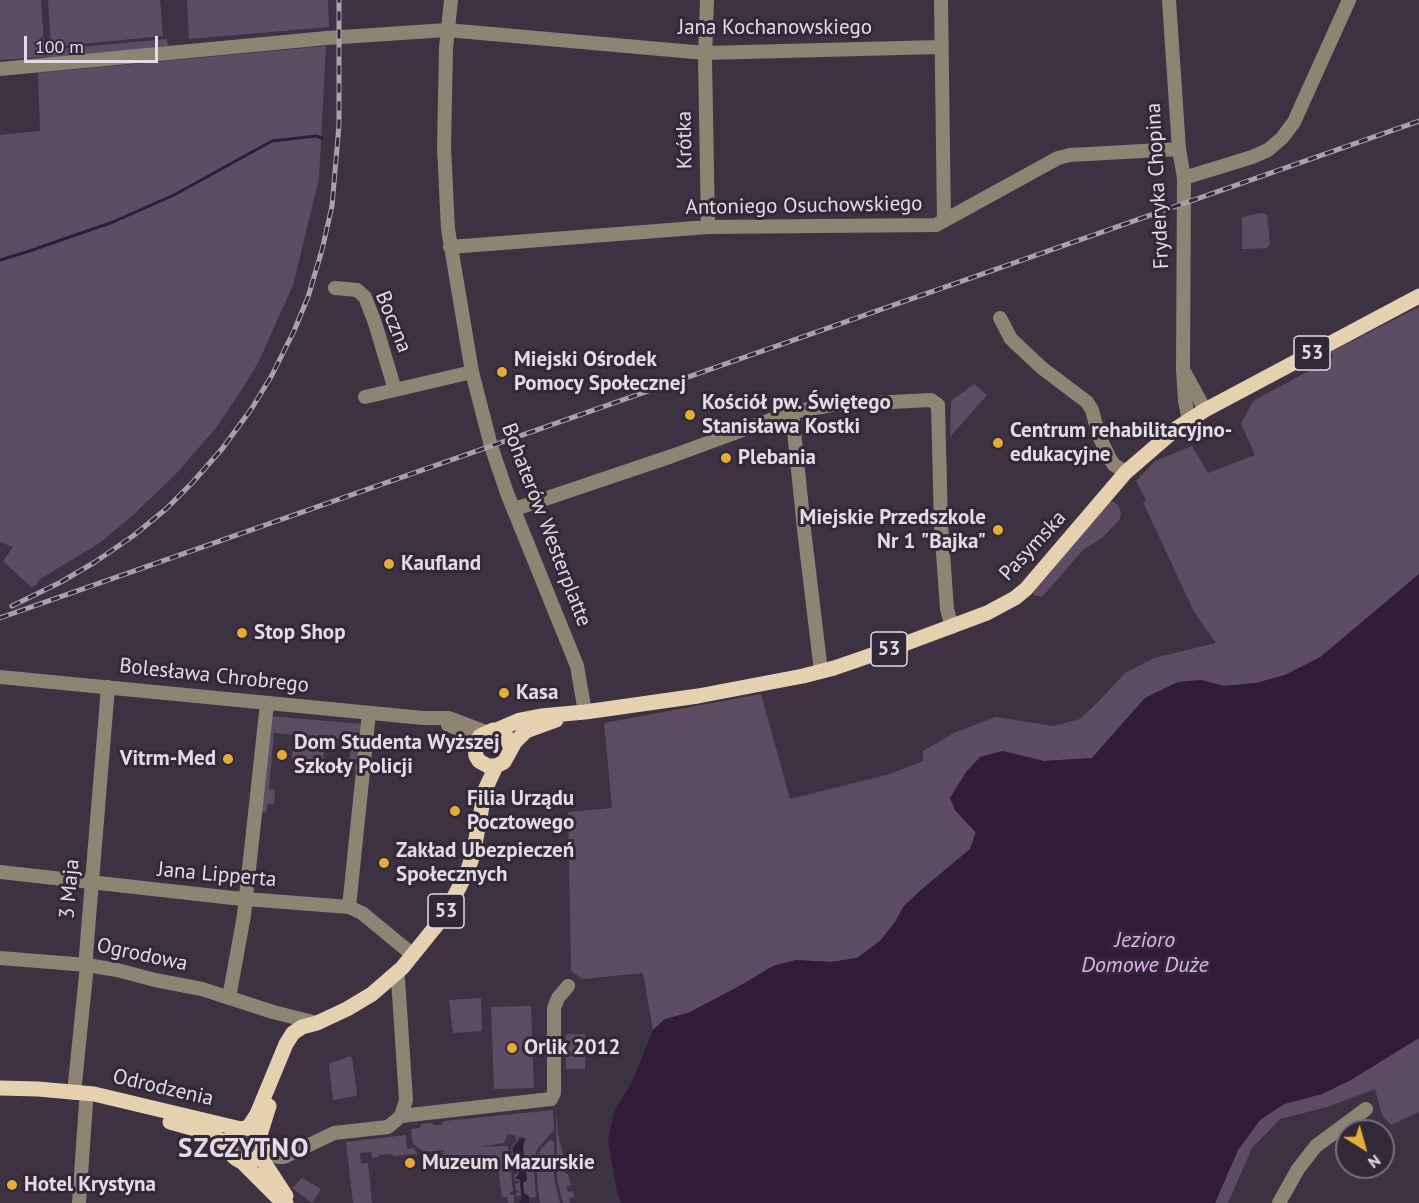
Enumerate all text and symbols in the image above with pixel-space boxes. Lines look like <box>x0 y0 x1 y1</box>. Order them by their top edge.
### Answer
street label: Jana Kochanowskiego <box>678 15 872 41</box>
scale bar <box>27 24 160 62</box>
text: 100 m <box>35 35 84 58</box>
street label: Fryderyka Chopina <box>1141 102 1175 270</box>
street label: Krótka <box>672 111 698 169</box>
street label: Antoniego Osuchowskiego <box>685 191 923 221</box>
street label: Boczna <box>369 288 417 356</box>
road number: 53 <box>1294 336 1330 370</box>
place label: Miejski Ośrodek Pomocy Społecznej <box>514 347 686 397</box>
marker: Miejski Ośrodek Pomocy Społecznej <box>495 365 509 379</box>
place label: Kościół pw. Świętego Stanisława Kostki <box>702 390 891 440</box>
marker: Kościół pw. Świętego Stanisława Kostki <box>683 408 697 422</box>
place label: Centrum rehabilitacyjno- edukacyjne <box>1010 418 1232 468</box>
street label: Bohaterów Westerplatte <box>496 420 596 630</box>
marker: Centrum rehabilitacyjno- edukacyjne <box>991 436 1005 450</box>
place label: Plebania <box>738 445 816 471</box>
marker: Plebania <box>719 451 733 465</box>
place label: Miejskie Przedszkole Nr 1 "Bajka" <box>800 505 986 555</box>
street label: Pasymska <box>994 506 1072 586</box>
marker: Miejskie Przedszkole Nr 1 "Bajka" <box>991 523 1005 537</box>
place label: Kaufland <box>401 551 481 577</box>
marker: Kaufland <box>382 557 396 571</box>
place label: Stop Shop <box>254 620 345 646</box>
marker: Stop Shop <box>235 626 249 640</box>
road number: 53 <box>871 632 907 666</box>
street label: Bolesława Chrobrego <box>118 654 310 698</box>
place label: Kasa <box>516 680 558 706</box>
marker: Kasa <box>497 686 511 700</box>
place label: Dom Studenta Wyższej Szkoły Policji <box>294 730 500 780</box>
place label: Vitrm-Med <box>120 746 216 772</box>
marker: Dom Studenta Wyższej Szkoły Policji <box>275 748 289 762</box>
marker: Vitrm-Med <box>221 752 235 766</box>
place label: Filia Urządu Pocztowego <box>467 786 574 836</box>
marker: Filia Urządu Pocztowego <box>448 804 462 818</box>
place label: Zakład Ubezpieczeń Społecznych <box>396 838 574 888</box>
marker: Zakład Ubezpieczeń Społecznych <box>377 856 391 870</box>
street label: Jana Lipperta <box>157 857 277 893</box>
street label: 3 Maja <box>55 858 85 920</box>
road number: 53 <box>428 894 464 928</box>
water label: Jezioro Domowe Duże <box>1081 928 1209 980</box>
street label: Ogrodowa <box>94 933 190 977</box>
place label: Orlik 2012 <box>524 1035 621 1061</box>
marker: Orlik 2012 <box>505 1041 519 1055</box>
street label: Odrodzenia <box>110 1064 216 1112</box>
north arrow <box>1335 1119 1395 1179</box>
district label: SZCZYTNO <box>178 1133 310 1165</box>
place label: Muzeum Mazurskie <box>422 1150 595 1176</box>
text: N <box>1364 1151 1385 1173</box>
marker: Muzeum Mazurskie <box>403 1156 417 1170</box>
place label: Hotel Krystyna <box>24 1172 156 1198</box>
marker: Hotel Krystyna <box>5 1178 19 1192</box>

